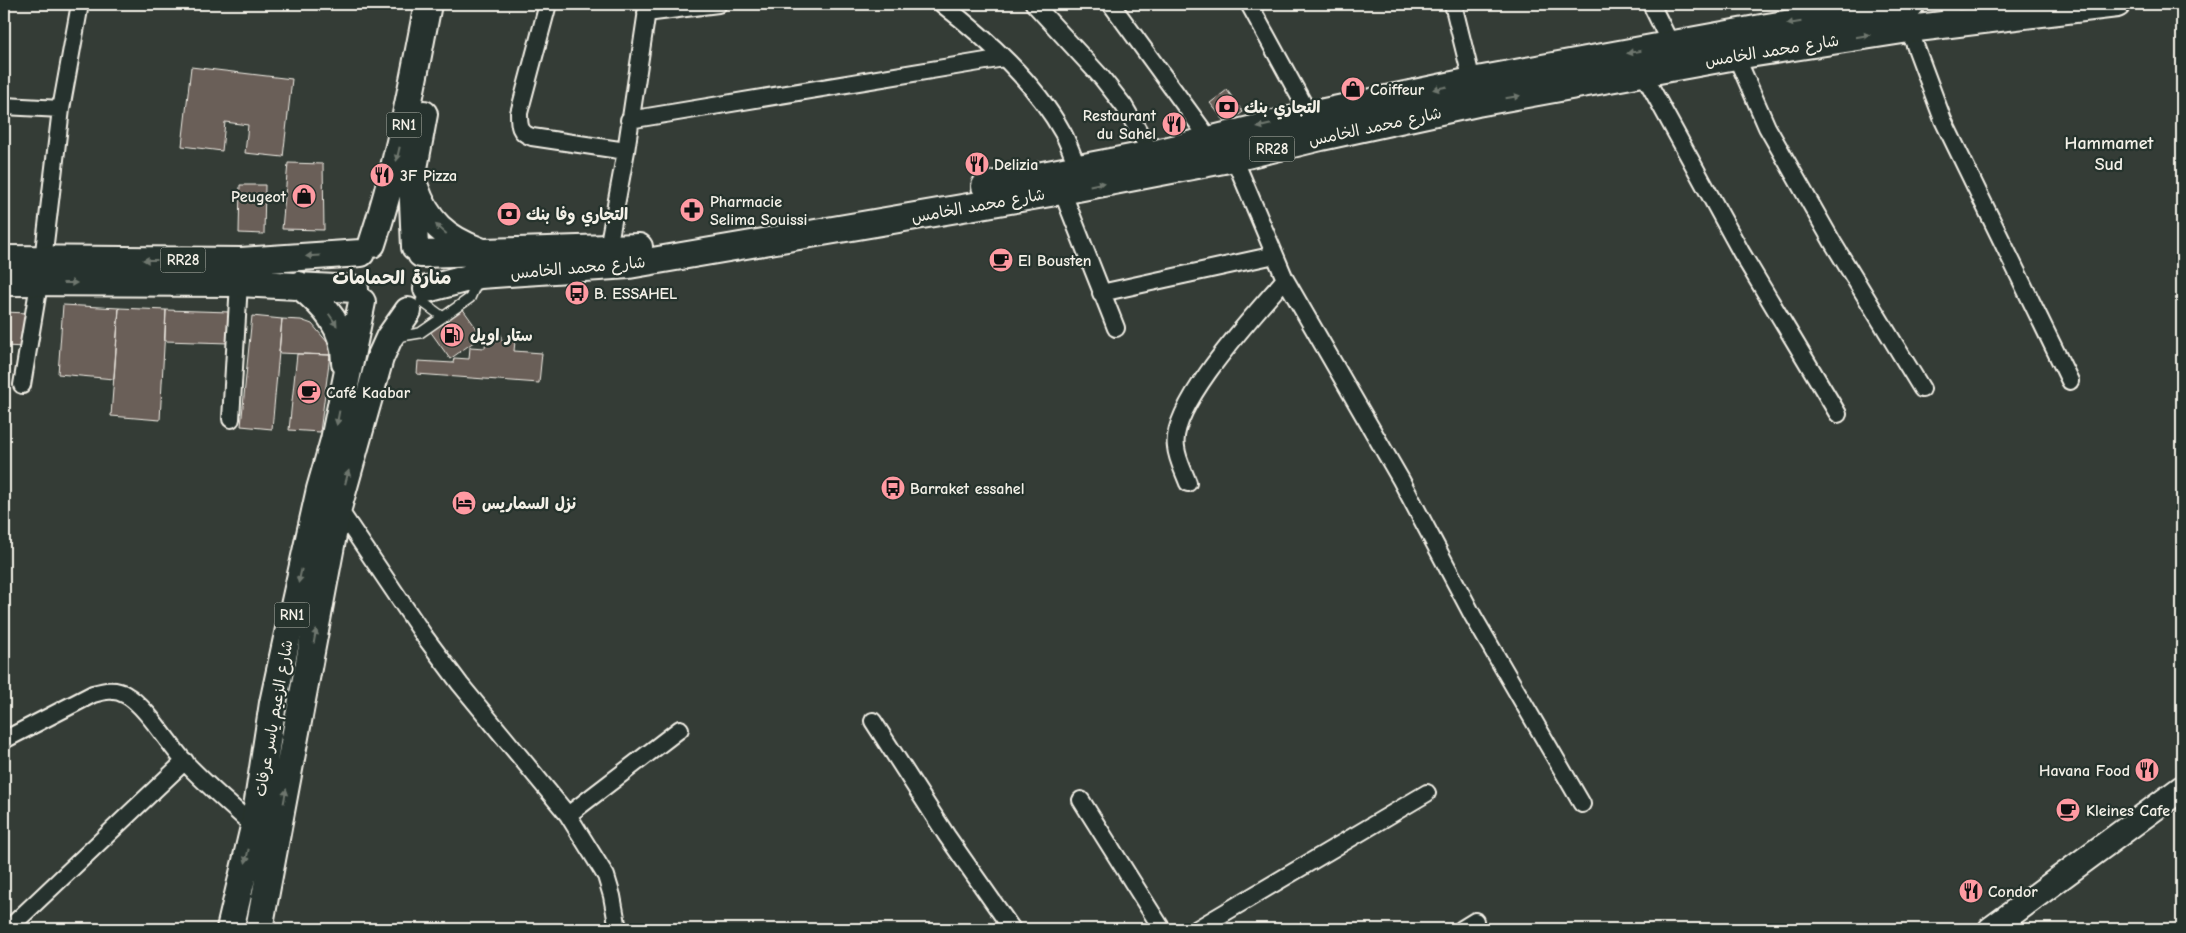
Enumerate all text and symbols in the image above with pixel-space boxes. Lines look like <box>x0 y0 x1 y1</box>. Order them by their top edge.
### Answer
one-way arrow <box>1786 19 1802 27</box>
one-way arrow <box>1855 31 1871 39</box>
street label: شارع محمد الخامس <box>1704 32 1841 72</box>
one-way arrow <box>1626 49 1642 57</box>
shop icon: Coiffeur <box>1340 76 1366 102</box>
place label: Coiffeur <box>1370 81 1425 99</box>
one-way arrow <box>1432 84 1448 92</box>
one-way arrow <box>1505 92 1521 100</box>
bank icon: التجاري بنك <box>1214 94 1240 120</box>
place label: التجاري بنك <box>1244 99 1320 120</box>
street label: شارع محمد الخامس <box>1307 104 1444 152</box>
place label: Restaurant du Sahel <box>1083 107 1157 143</box>
restaurant icon: Restaurant du Sahel <box>1161 111 1187 137</box>
road number: RN1 <box>386 112 422 138</box>
one-way arrow <box>1257 122 1272 130</box>
district label: Hammamet Sud <box>2065 133 2155 175</box>
road number: RR28 <box>1250 136 1294 162</box>
one-way arrow <box>394 147 402 162</box>
restaurant icon: Delizia <box>964 151 990 177</box>
place label: Delizia <box>994 156 1038 174</box>
restaurant icon: 3F Pizza <box>369 162 395 188</box>
place label: 3F Pizza <box>400 167 457 185</box>
one-way arrow <box>1089 180 1105 188</box>
shop icon: Peugeot <box>291 183 317 209</box>
street label: شارع محمد الخامس <box>910 185 1047 229</box>
place label: Peugeot <box>231 188 287 206</box>
place label: Pharmacie Selima Souissi <box>710 193 808 229</box>
pharmacy icon: Pharmacie Selima Souissi <box>679 197 705 223</box>
bank icon: التجاري وفا بنك <box>496 201 522 227</box>
place label: التجاري وفا بنك <box>526 206 628 227</box>
one-way arrow <box>434 223 447 234</box>
cafe icon: El Bousten <box>988 247 1014 273</box>
road number: RR28 <box>160 248 206 272</box>
one-way arrow <box>304 252 320 260</box>
place label: El Bousten <box>1018 252 1092 270</box>
street label: شارع محمد الخامس <box>510 253 646 285</box>
one-way arrow <box>142 256 158 264</box>
district label: منارة الحمامات <box>333 267 451 289</box>
one-way arrow <box>62 279 78 287</box>
bus stop icon: B. ESSAHEL <box>564 280 590 306</box>
place label: B. ESSAHEL <box>594 285 677 303</box>
one-way arrow <box>328 313 337 326</box>
fuel station icon: ستار اويل <box>439 322 465 348</box>
place label: ستار اويل <box>470 327 533 346</box>
cafe icon: Café Kaabar <box>296 379 322 405</box>
place label: Café Kaabar <box>326 384 411 402</box>
one-way arrow <box>334 411 342 427</box>
one-way arrow <box>343 469 351 484</box>
bus stop icon: Barraket essahel <box>880 475 906 501</box>
place label: Barraket essahel <box>910 480 1024 498</box>
hotel icon: نزل السماريس <box>451 490 477 516</box>
place label: نزل السماريس <box>482 495 576 513</box>
one-way arrow <box>296 569 304 585</box>
road number: RN1 <box>274 602 310 628</box>
one-way arrow <box>311 627 319 643</box>
street label: شارع الزعيم ياسر عرفات <box>251 638 300 798</box>
restaurant icon: Havana Food <box>2134 757 2160 783</box>
place label: Havana Food <box>2039 762 2130 780</box>
one-way arrow <box>281 788 289 803</box>
cafe icon: Kleines Cafe <box>2055 797 2081 823</box>
place label: Kleines Cafe <box>2086 802 2170 820</box>
one-way arrow <box>243 848 251 864</box>
restaurant icon: Condor <box>1958 878 1984 904</box>
place label: Condor <box>1988 883 2038 901</box>

